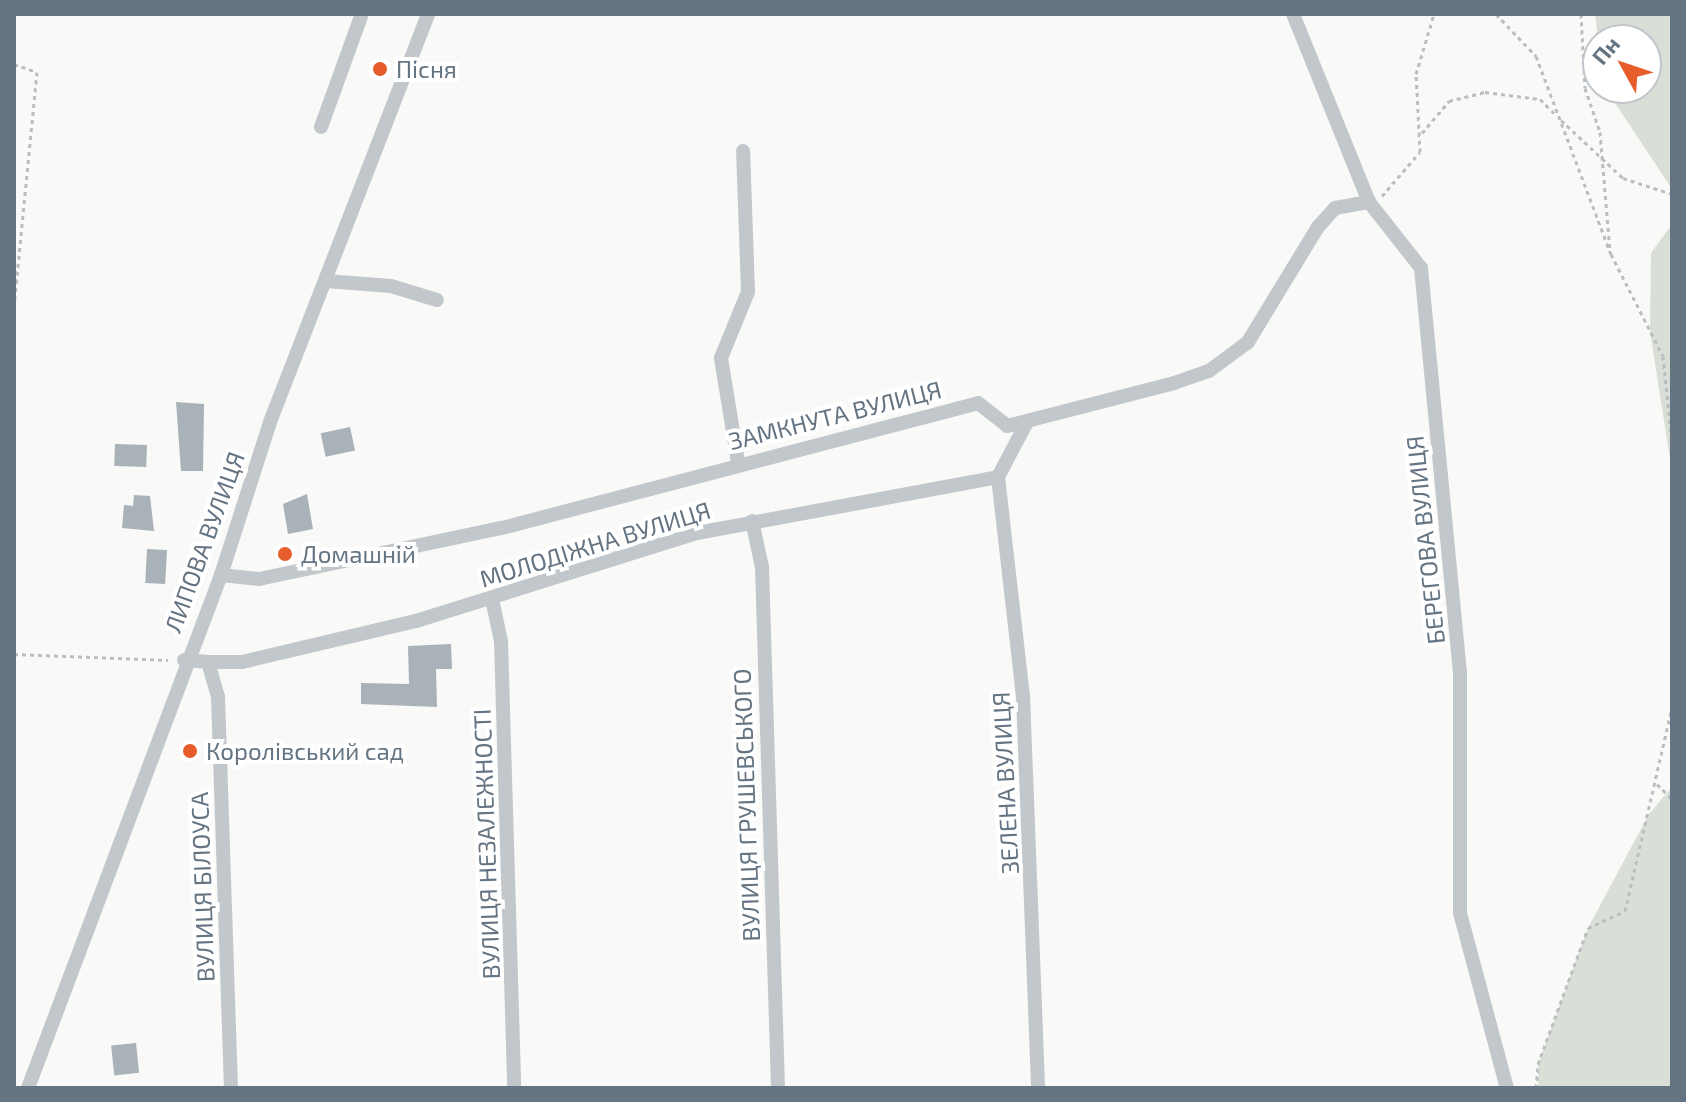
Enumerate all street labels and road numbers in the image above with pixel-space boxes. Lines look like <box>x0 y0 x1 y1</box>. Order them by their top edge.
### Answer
street label: ЗАМКНУТА ВУЛИЦЯ <box>726 375 944 455</box>
street label: БЕРЕГОВА ВУЛИЦЯ <box>1400 434 1450 646</box>
street label: ЛИПОВА ВУЛИЦЯ <box>158 448 250 636</box>
street label: МОЛОДІЖНА ВУЛИЦЯ <box>476 495 714 593</box>
street label: ВУЛИЦЯ ГРУШЕВСЬКОГО <box>727 668 765 942</box>
street label: ЗЕЛЕНА ВУЛИЦЯ <box>986 691 1024 875</box>
street label: ВУЛИЦЯ НЕЗАЛЕЖНОСТІ <box>467 708 505 980</box>
street label: ВУЛИЦЯ БІЛОУСА <box>184 791 220 983</box>

